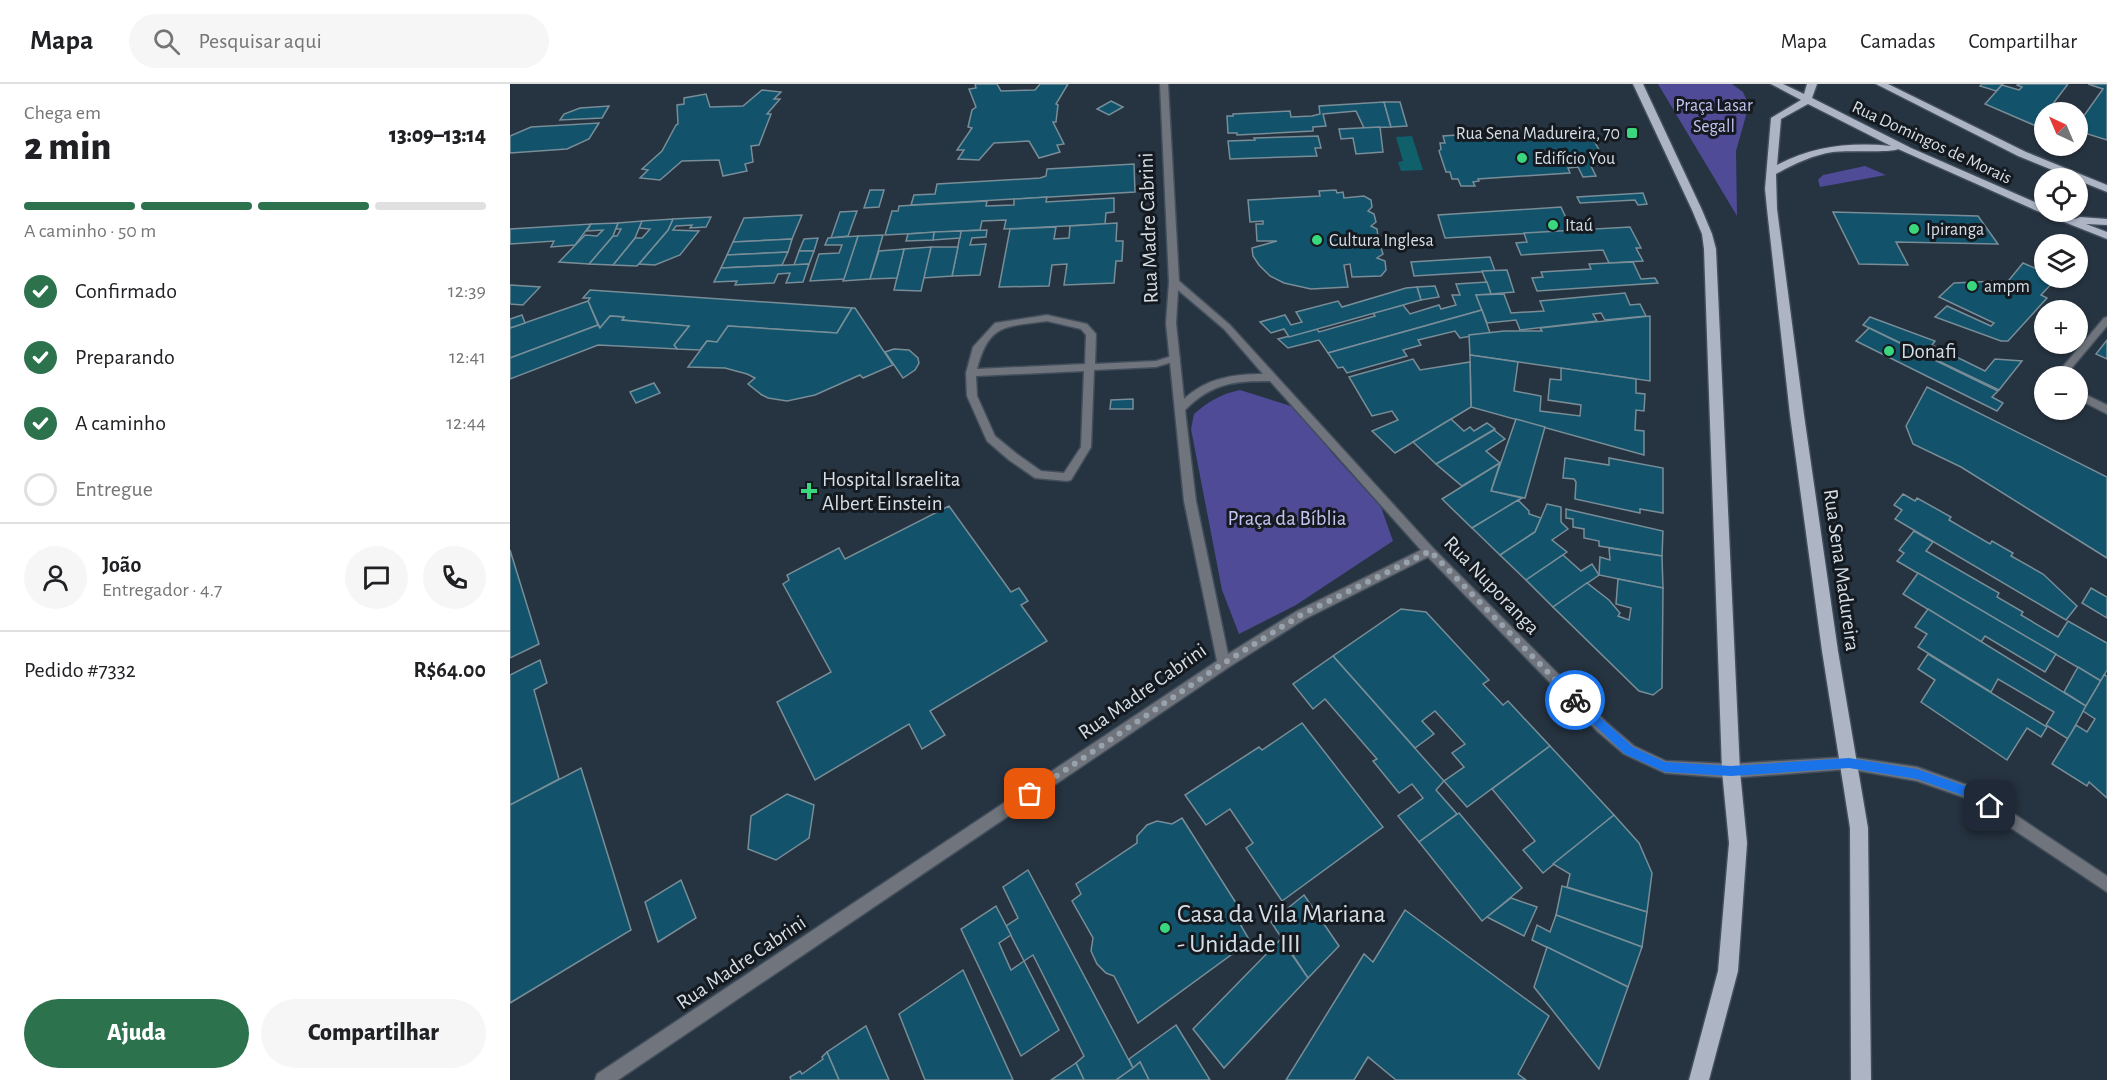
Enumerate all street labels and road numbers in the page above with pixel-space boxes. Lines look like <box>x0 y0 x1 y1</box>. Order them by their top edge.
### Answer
street label: Rua Domingos de Morais <box>1849 98 2014 188</box>
street label: Rua Madre Cabrini <box>1135 152 1162 304</box>
street label: Rua Sena Madureira <box>1820 488 1863 653</box>
street label: Rua Nuporanga <box>1440 532 1544 639</box>
street label: Rua Madre Cabrini <box>1074 640 1210 743</box>
street label: Rua Madre Cabrini <box>673 912 810 1013</box>

